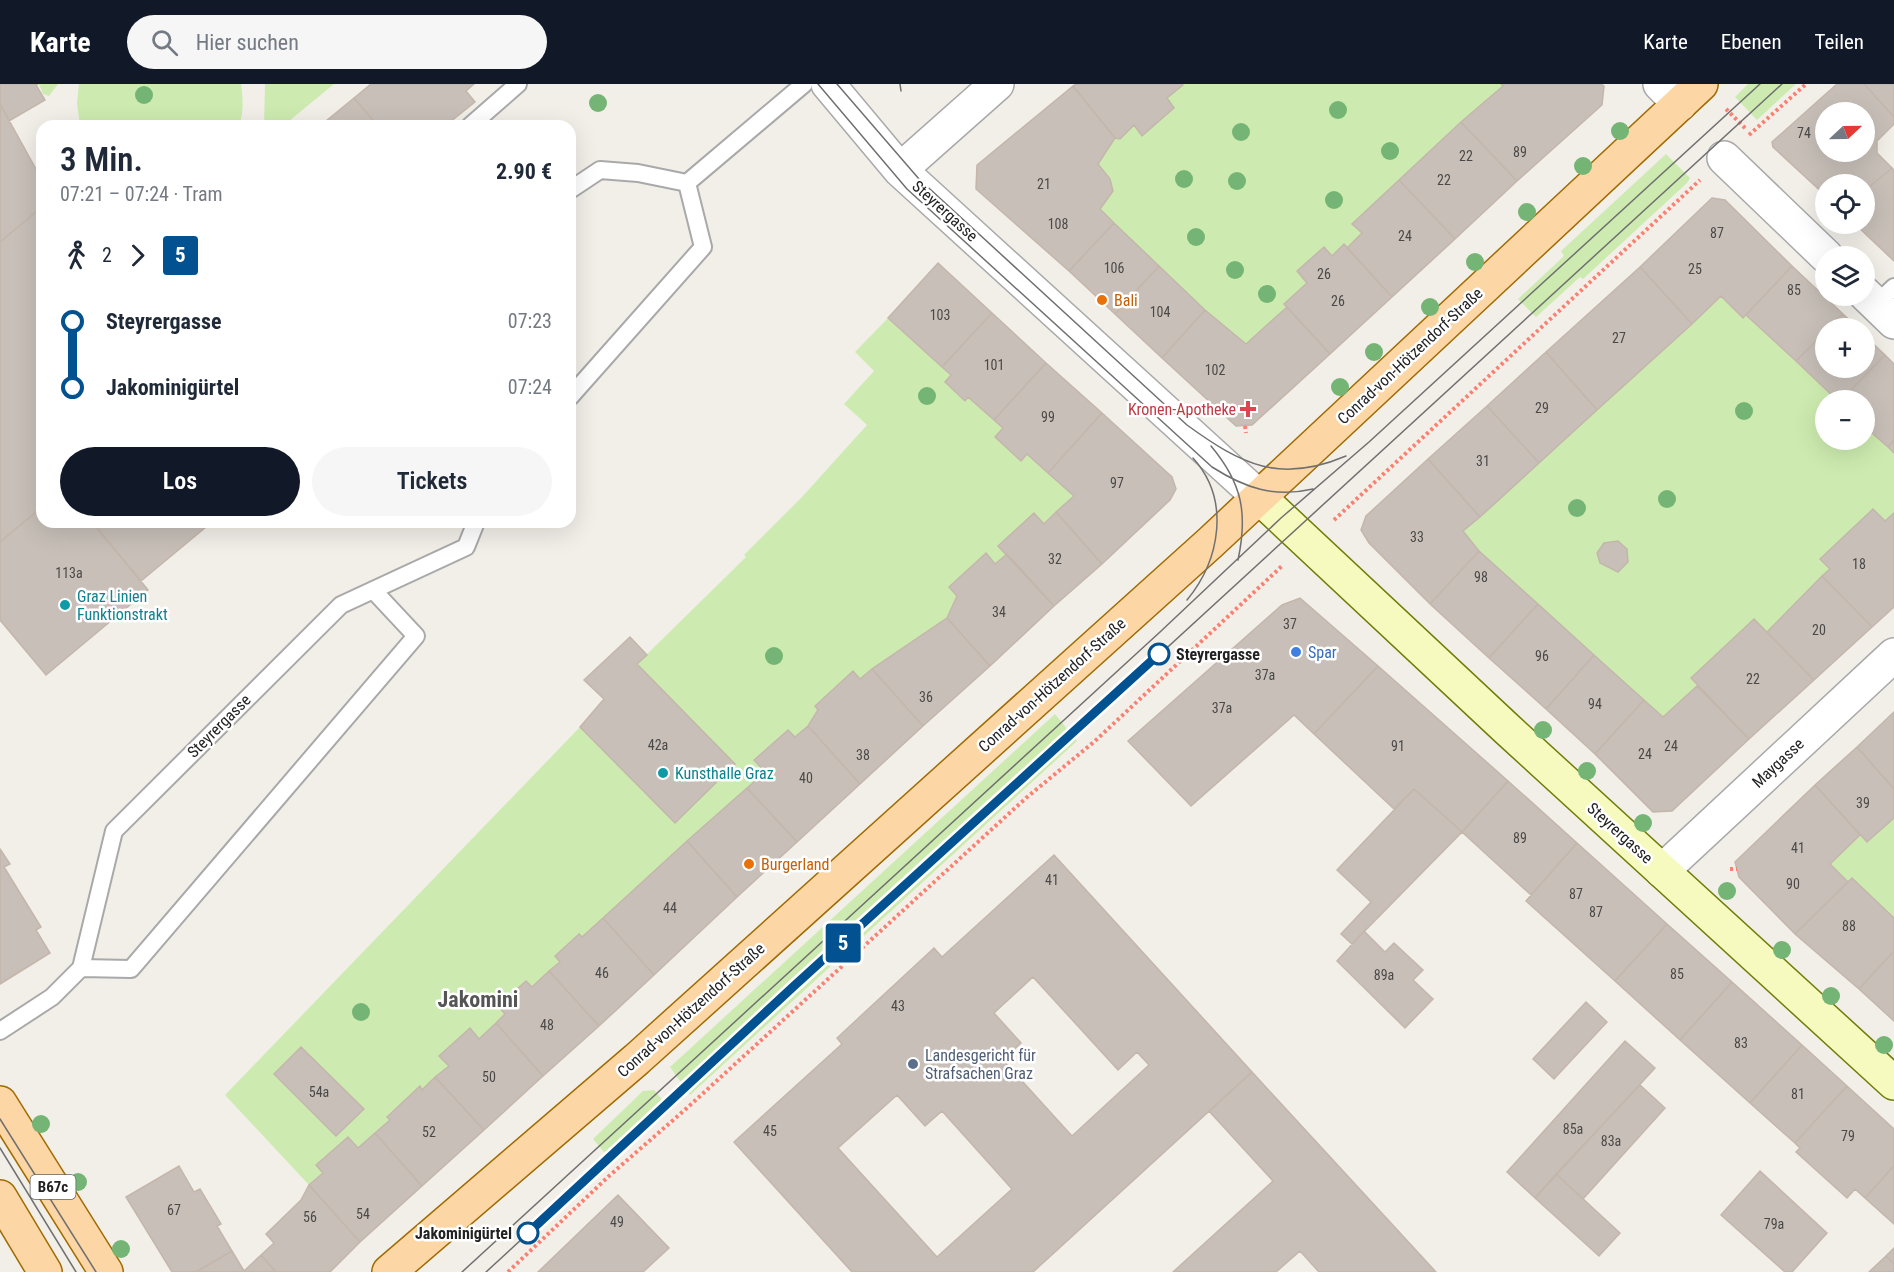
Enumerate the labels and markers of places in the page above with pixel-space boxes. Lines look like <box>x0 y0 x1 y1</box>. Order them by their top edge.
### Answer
place label: Bali <box>1114 291 1138 310</box>
marker: Bali <box>1095 293 1109 307</box>
place label: Kronen-Apotheke <box>1128 400 1236 419</box>
marker: Kronen-Apotheke <box>1241 402 1255 416</box>
place label: Graz Linien Funktionstrakt <box>77 587 168 624</box>
marker: Graz Linien Funktionstrakt <box>58 598 72 612</box>
marker: Steyrergasse <box>1148 643 1170 665</box>
place label: Spar <box>1308 643 1337 662</box>
place label: Steyrergasse <box>1176 645 1260 664</box>
marker: Spar <box>1289 645 1303 659</box>
place label: Kunsthalle Graz <box>675 764 774 783</box>
marker: Kunsthalle Graz <box>656 766 670 780</box>
place label: Burgerland <box>761 855 829 874</box>
marker: Burgerland <box>742 857 756 871</box>
place label: Landesgericht für Strafsachen Graz <box>925 1046 1036 1083</box>
marker: Landesgericht für Strafsachen Graz <box>906 1057 920 1071</box>
marker: Jakominigürtel <box>517 1222 539 1244</box>
place label: Jakominigürtel <box>415 1224 512 1243</box>

